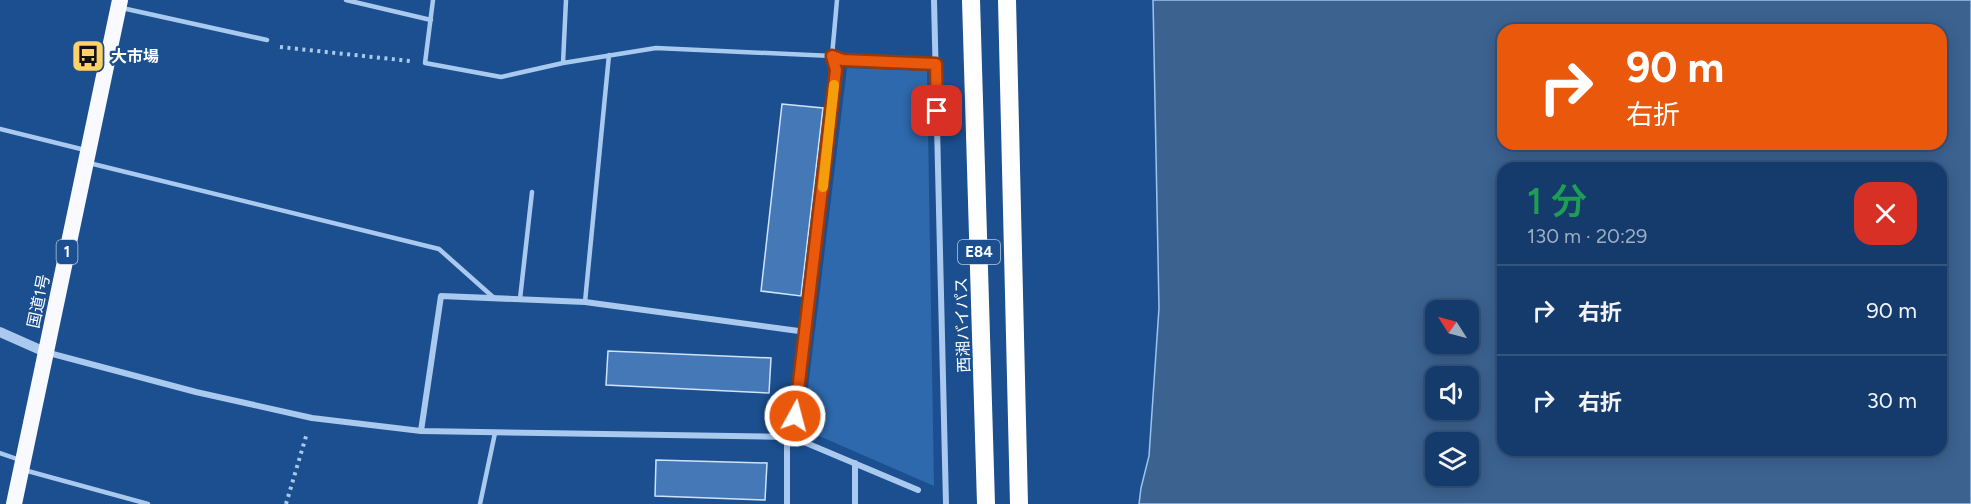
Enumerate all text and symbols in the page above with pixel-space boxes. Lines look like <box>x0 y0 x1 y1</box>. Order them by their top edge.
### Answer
bus stop icon: 大市場 <box>70 38 106 74</box>
text: 90 m <box>1626 42 1724 93</box>
place label: 大市場 <box>111 47 159 66</box>
icon: right <box>1527 48 1605 126</box>
pin <box>911 85 962 136</box>
icon: arrive <box>920 94 953 127</box>
text: 右折 <box>1626 98 1680 131</box>
text: 1 分 <box>1527 180 1587 223</box>
button: close <box>1854 182 1917 245</box>
text: 130 m · 20:29 <box>1527 224 1647 248</box>
road number: 1 <box>56 240 78 264</box>
road number: E84 <box>958 240 1000 264</box>
street label: 国道1号 <box>24 272 53 330</box>
street label: 西湘バイパス <box>951 277 974 373</box>
icon: right <box>1527 294 1560 327</box>
text: 90 m <box>1866 297 1917 324</box>
text: 右折 <box>1578 299 1622 326</box>
north arrow <box>1425 300 1479 354</box>
map controls <box>1425 300 1479 486</box>
button: sound <box>1425 366 1479 420</box>
position arrow <box>763 384 827 448</box>
icon: right <box>1527 384 1560 417</box>
text: 30 m <box>1867 387 1917 414</box>
text: 右折 <box>1578 389 1622 416</box>
button: layers <box>1425 432 1479 486</box>

